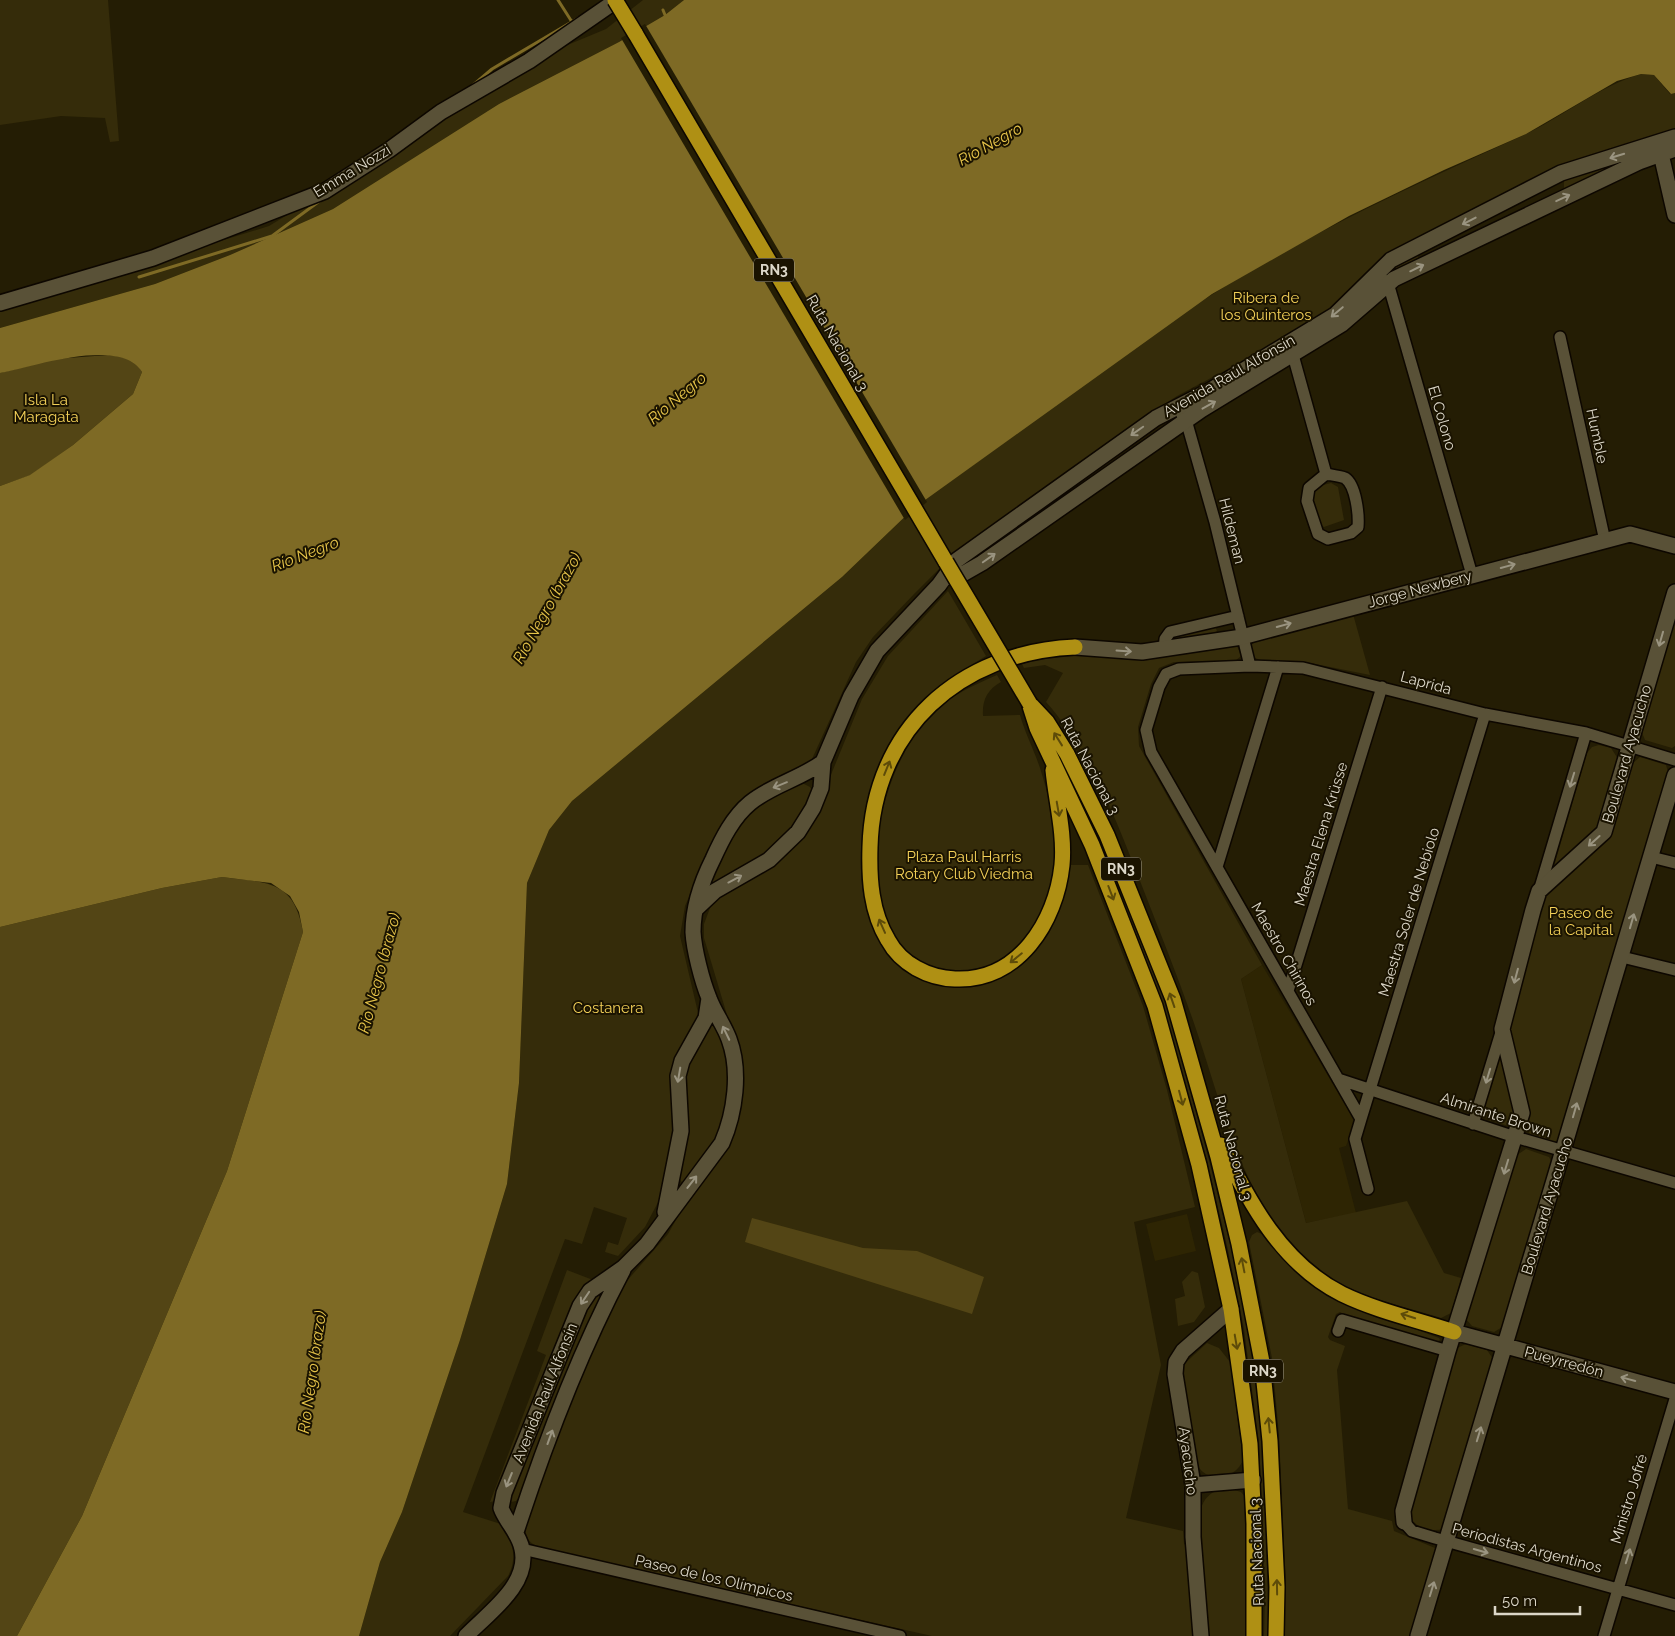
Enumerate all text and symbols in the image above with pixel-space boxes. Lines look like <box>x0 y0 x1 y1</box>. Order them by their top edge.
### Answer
water label: Río Negro <box>954 119 1026 169</box>
street label: Emma Nozzi <box>310 141 394 201</box>
one-way arrow <box>1610 152 1626 162</box>
one-way arrow <box>1555 193 1570 202</box>
one-way arrow <box>1462 217 1477 226</box>
road number: RN3 <box>754 258 794 282</box>
one-way arrow <box>1409 263 1424 273</box>
park label: Ribera de los Quinteros <box>1220 289 1312 324</box>
street label: Ruta Nacional 3 <box>802 292 872 394</box>
one-way arrow <box>1330 306 1343 318</box>
street label: Avenida Raúl Alfonsín <box>1160 331 1298 421</box>
water label: Río Negro <box>644 368 710 428</box>
street label: El Colono <box>1424 384 1460 452</box>
park label: Isla La Maragata <box>13 391 79 426</box>
one-way arrow <box>1201 400 1215 410</box>
street label: Humble <box>1582 407 1612 465</box>
one-way arrow <box>1130 426 1144 436</box>
street label: Hildeman <box>1215 496 1249 566</box>
water label: Río Negro <box>269 532 341 576</box>
water label: Río Negro (brazo) <box>509 549 585 667</box>
one-way arrow <box>982 553 996 563</box>
one-way arrow <box>1500 560 1516 570</box>
street label: Jorge Newbery <box>1366 567 1474 611</box>
one-way arrow <box>1275 620 1291 630</box>
one-way arrow <box>1656 631 1666 647</box>
one-way arrow <box>1115 646 1131 655</box>
street label: Laprida <box>1398 668 1454 698</box>
street label: Boulevard Ayacucho <box>1599 683 1655 825</box>
street label: Ruta Nacional 3 <box>1057 714 1123 818</box>
one-way arrow <box>1053 733 1063 747</box>
street label: Maestra Elena Krüsse <box>1291 760 1352 908</box>
one-way arrow <box>882 761 892 776</box>
one-way arrow <box>1567 772 1577 788</box>
one-way arrow <box>773 781 788 790</box>
one-way arrow <box>1053 801 1063 817</box>
street label: Maestra Soler de Nebiolo <box>1375 825 1443 999</box>
one-way arrow <box>1588 835 1601 847</box>
park label: Plaza Paul Harris Rotary Club Viedma <box>895 848 1033 883</box>
road number: RN3 <box>1101 858 1141 881</box>
one-way arrow <box>728 874 743 884</box>
one-way arrow <box>1107 885 1116 901</box>
street label: Maestro Chirinos <box>1247 899 1321 1009</box>
park label: Paseo de la Capital <box>1549 904 1614 939</box>
water label: Río Negro (brazo) <box>354 911 404 1035</box>
one-way arrow <box>1628 914 1638 930</box>
one-way arrow <box>876 919 886 934</box>
one-way arrow <box>1010 953 1023 964</box>
one-way arrow <box>1511 968 1520 984</box>
one-way arrow <box>1167 992 1177 1008</box>
park label: Costanera <box>573 999 643 1017</box>
one-way arrow <box>721 1025 731 1040</box>
one-way arrow <box>674 1067 684 1083</box>
one-way arrow <box>1482 1068 1492 1084</box>
street label: Almirante Brown <box>1438 1089 1554 1141</box>
one-way arrow <box>1176 1090 1186 1106</box>
street label: Ruta Nacional 3 <box>1210 1093 1256 1203</box>
one-way arrow <box>1571 1103 1581 1119</box>
street label: Boulevard Ayacucho <box>1517 1135 1577 1277</box>
one-way arrow <box>1500 1159 1510 1175</box>
one-way arrow <box>687 1176 698 1189</box>
one-way arrow <box>1238 1257 1248 1273</box>
one-way arrow <box>580 1291 591 1305</box>
water label: Río Negro (brazo) <box>294 1309 330 1435</box>
one-way arrow <box>1400 1311 1416 1321</box>
street label: Avenida Raúl Alfonsín <box>509 1320 581 1466</box>
one-way arrow <box>1232 1334 1242 1350</box>
street label: Pueyrredón <box>1523 1343 1605 1381</box>
road number: RN3 <box>1243 1360 1283 1382</box>
one-way arrow <box>1620 1374 1636 1384</box>
one-way arrow <box>1264 1417 1274 1433</box>
street label: Ayacucho <box>1175 1426 1201 1496</box>
one-way arrow <box>1474 1426 1484 1442</box>
one-way arrow <box>546 1430 555 1445</box>
street label: Ministro Jofré <box>1607 1452 1651 1546</box>
one-way arrow <box>504 1472 514 1487</box>
street label: Ruta Nacional 3 <box>1246 1498 1268 1606</box>
street label: Periodistas Argentinos <box>1450 1519 1604 1577</box>
one-way arrow <box>1473 1546 1489 1556</box>
one-way arrow <box>1623 1548 1633 1564</box>
street label: Paseo de los Olímpicos <box>633 1551 795 1605</box>
one-way arrow <box>1272 1580 1282 1596</box>
one-way arrow <box>1428 1582 1438 1598</box>
scale bar <box>1495 1584 1580 1616</box>
text: 50 m <box>1502 1592 1537 1610</box>

